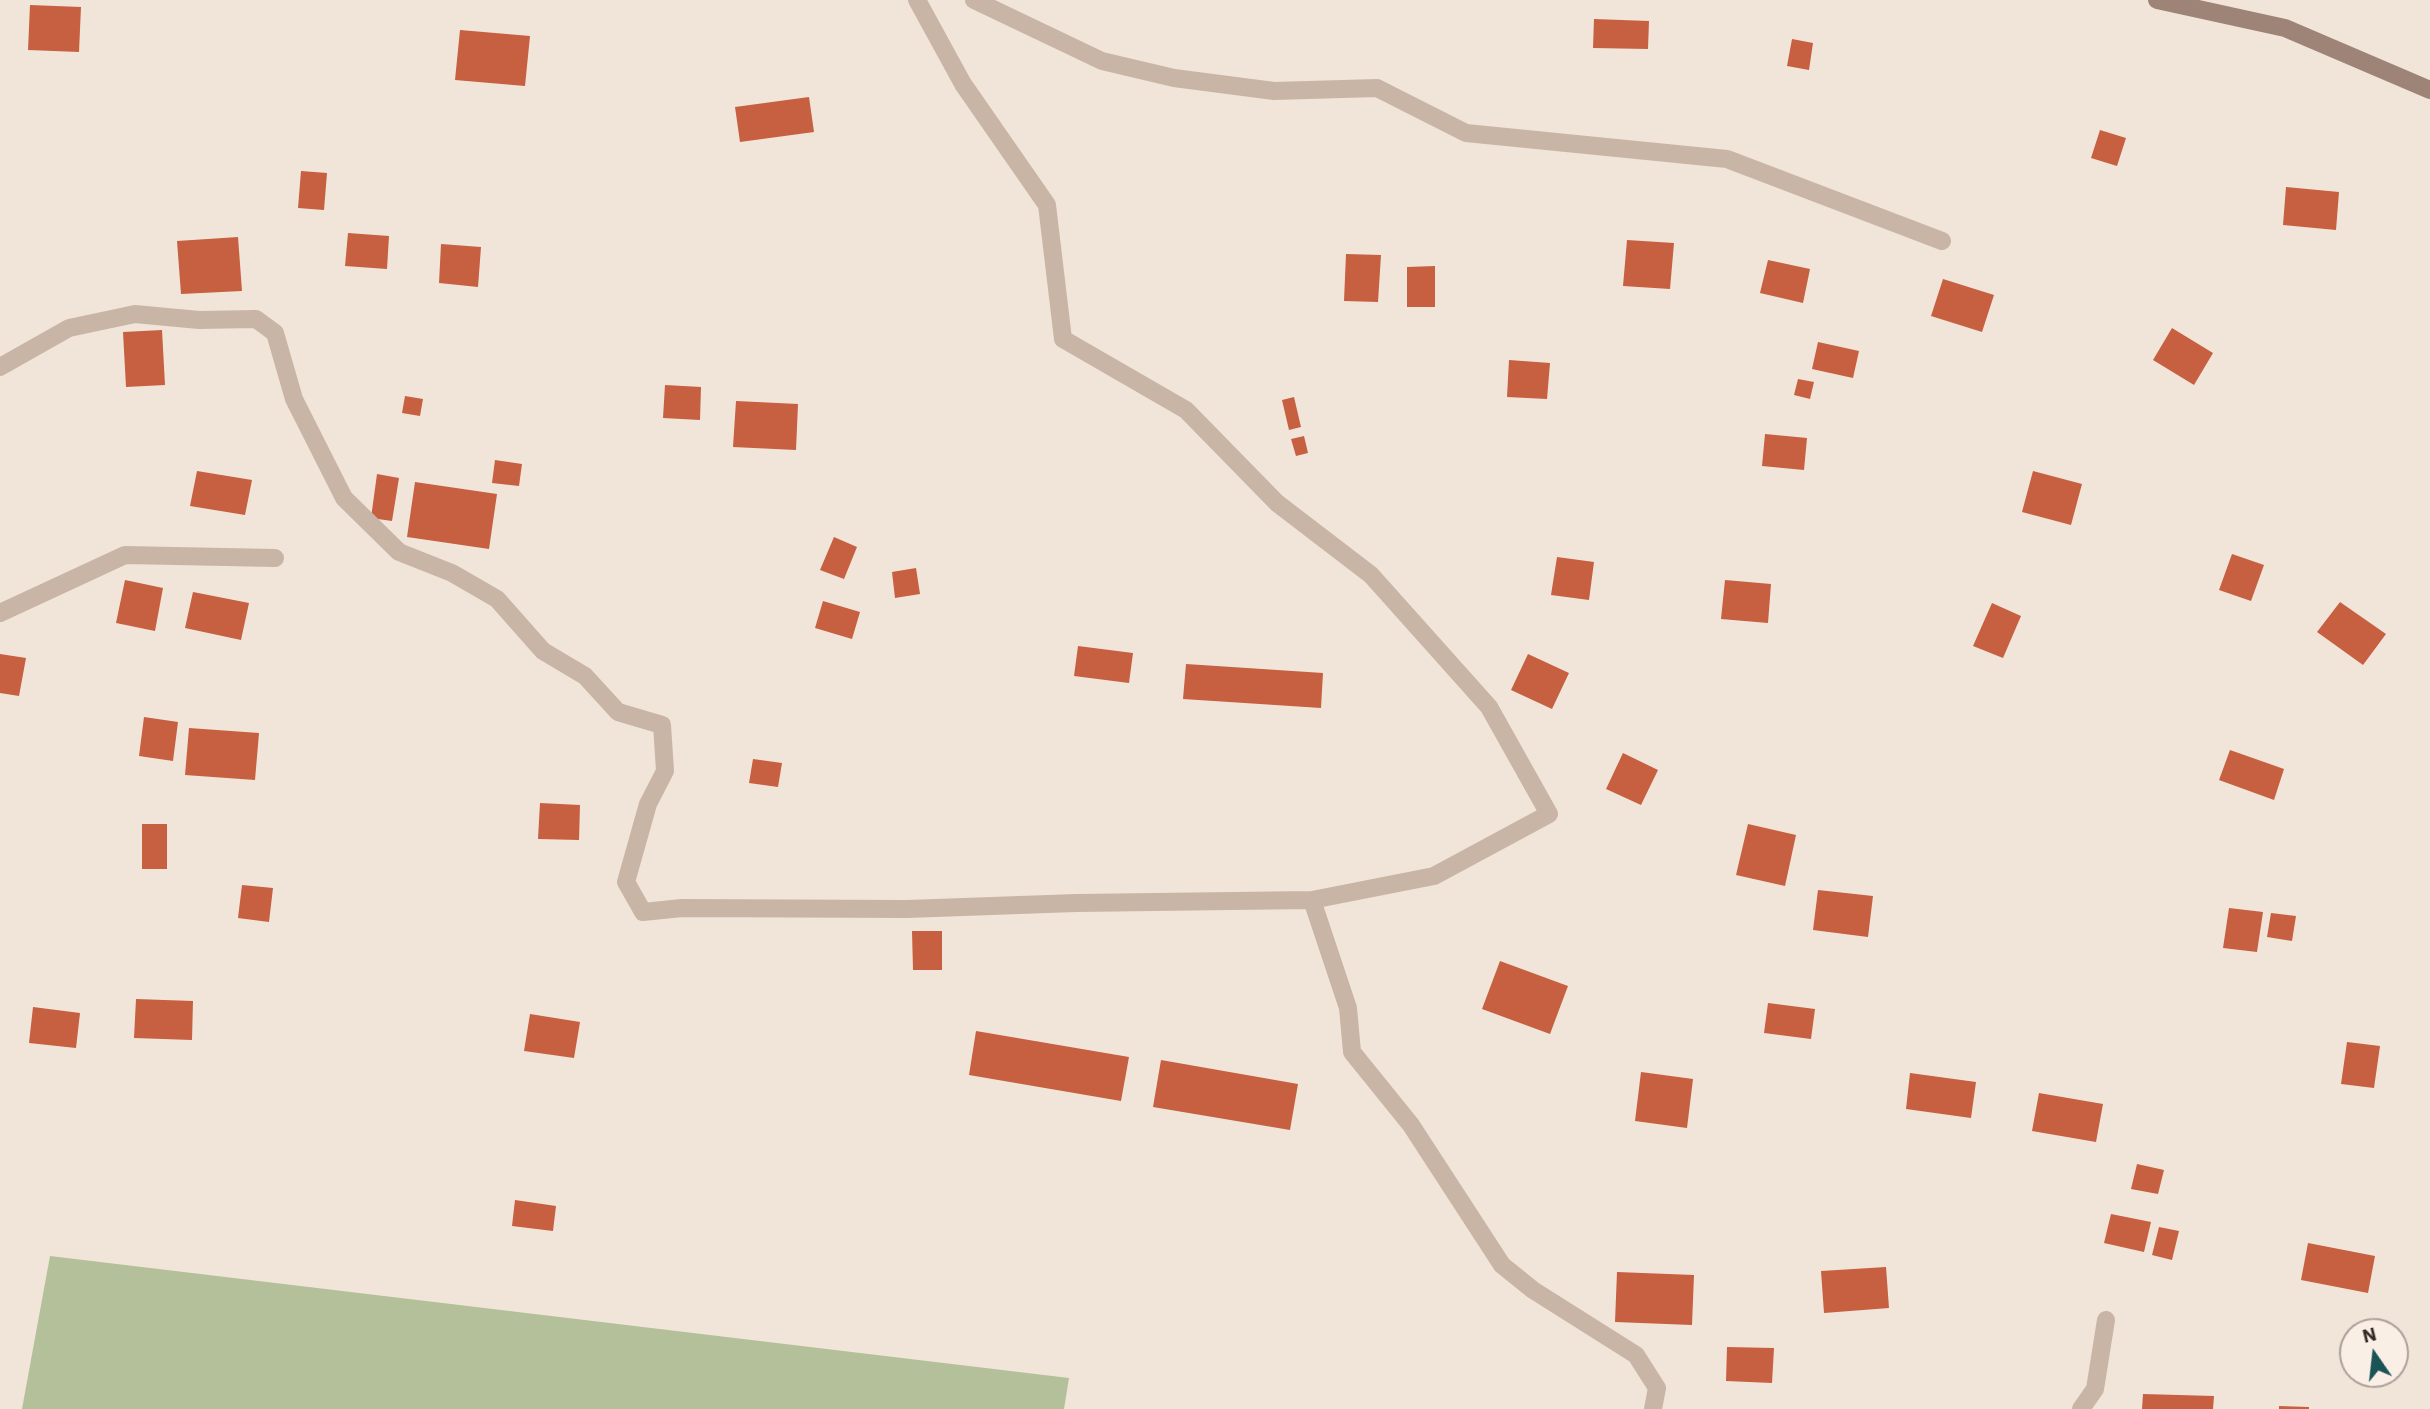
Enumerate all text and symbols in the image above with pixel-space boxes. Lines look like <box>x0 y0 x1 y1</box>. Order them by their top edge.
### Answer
north arrow <box>2339 1318 2409 1388</box>
text: N <box>2360 1321 2379 1348</box>

